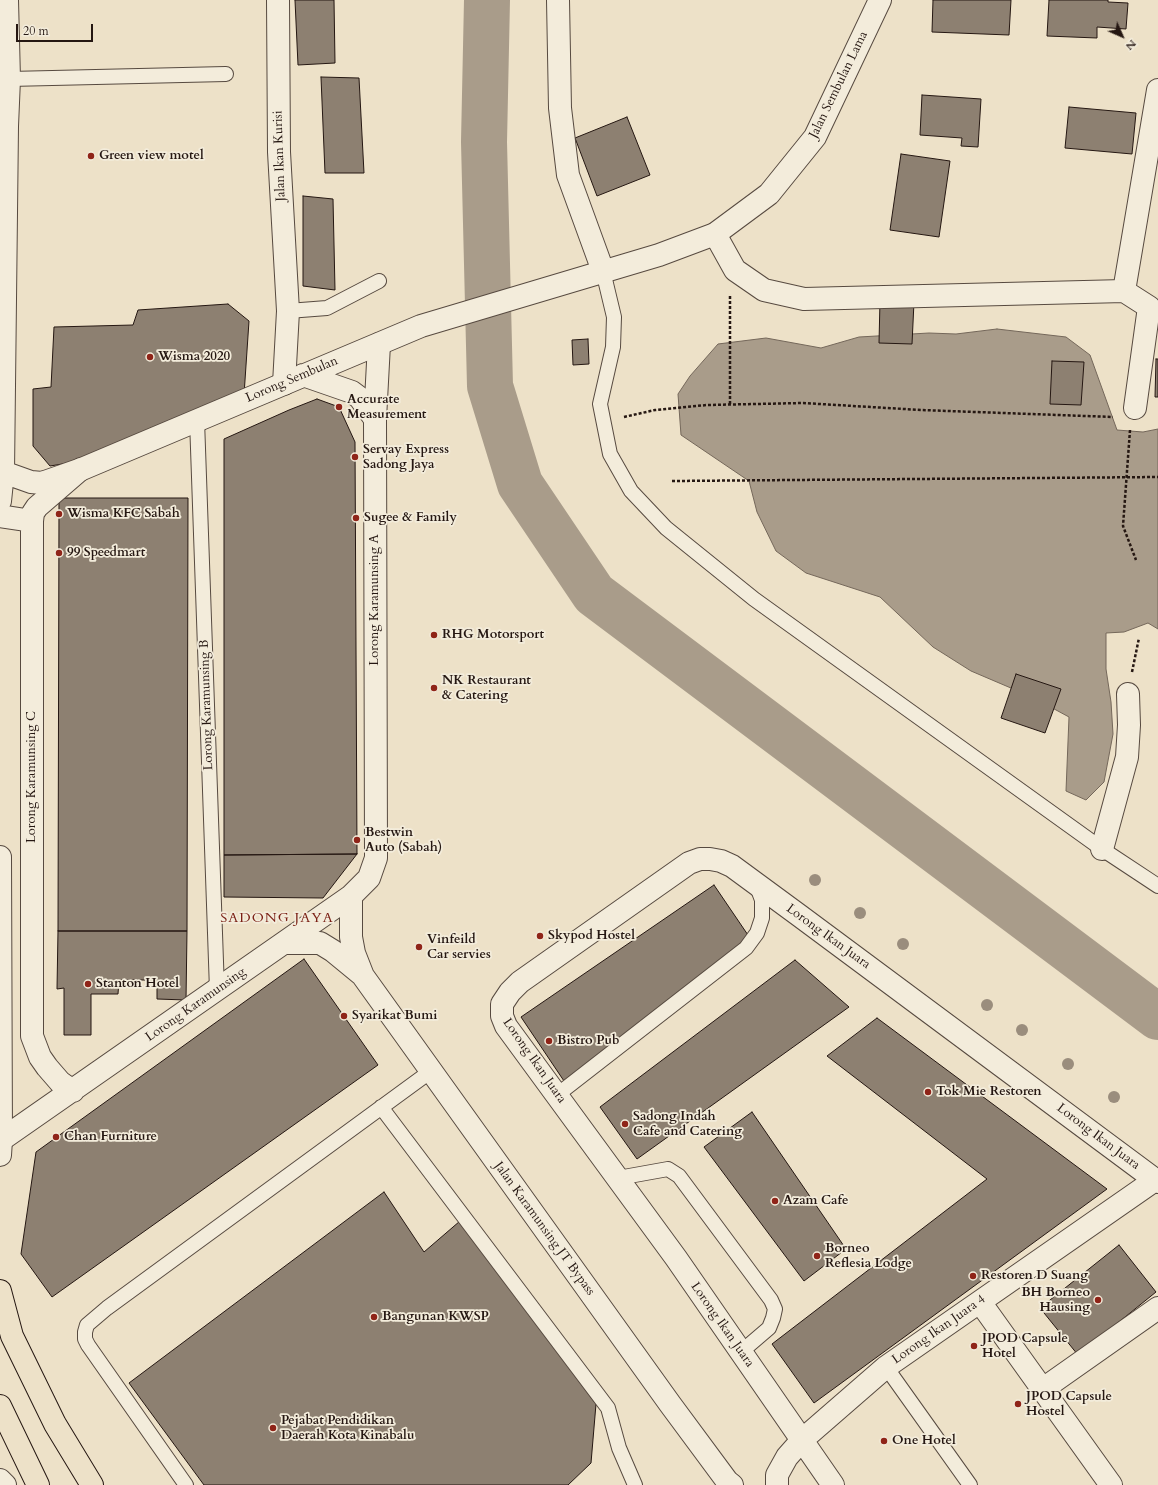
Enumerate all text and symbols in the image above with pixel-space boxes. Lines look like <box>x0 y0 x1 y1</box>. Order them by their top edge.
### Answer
scale bar <box>18 16 95 42</box>
north arrow <box>1102 16 1142 56</box>
text: 20 m <box>23 23 49 39</box>
street label: Jalan Sembulan Lama <box>806 29 872 141</box>
text: N <box>1122 36 1140 54</box>
street label: Jalan Ikan Kurisi <box>271 110 289 202</box>
place label: Green view motel <box>99 148 204 164</box>
marker: Green view motel <box>86 151 96 161</box>
place label: Wisma 2020 <box>158 349 230 365</box>
marker: Wisma 2020 <box>145 352 155 362</box>
street label: Lorong Sembulan <box>244 354 340 406</box>
place label: Accurate Measurement <box>347 392 426 423</box>
marker: Accurate Measurement <box>334 402 344 412</box>
place label: Servay Express Sadong Jaya <box>363 442 449 473</box>
marker: Servay Express Sadong Jaya <box>350 452 360 462</box>
place label: Wisma KFC Sabah <box>67 506 180 522</box>
marker: Wisma KFC Sabah <box>54 509 64 519</box>
place label: Sugee & Family <box>364 510 457 526</box>
marker: Sugee & Family <box>351 513 361 523</box>
street label: Lorong Karamunsing A <box>367 534 383 666</box>
place label: 99 Speedmart <box>67 545 145 561</box>
marker: 99 Speedmart <box>54 548 64 558</box>
place label: RHG Motorsport <box>442 627 544 643</box>
marker: RHG Motorsport <box>429 630 439 640</box>
street label: Lorong Karamunsing B <box>197 639 217 771</box>
place label: NK Restaurant & Catering <box>442 673 531 704</box>
marker: NK Restaurant & Catering <box>429 683 439 693</box>
street label: Lorong Karamunsing C <box>24 711 40 843</box>
place label: Bestwin Auto (Sabah) <box>365 825 442 856</box>
marker: Bestwin Auto (Sabah) <box>352 835 362 845</box>
street label: Lorong Ikan Juara <box>783 901 873 973</box>
district label: SADONG JAYA <box>220 911 334 927</box>
place label: Skypod Hostel <box>548 928 635 944</box>
marker: Skypod Hostel <box>535 931 545 941</box>
place label: Vinfeild Car servies <box>427 932 491 963</box>
marker: Vinfeild Car servies <box>414 942 424 952</box>
street label: Lorong Karamunsing <box>143 965 249 1045</box>
place label: Stanton Hotel <box>96 976 179 992</box>
marker: Stanton Hotel <box>83 979 93 989</box>
place label: Syarikat Bumi <box>352 1008 437 1024</box>
marker: Syarikat Bumi <box>339 1011 349 1021</box>
street label: Lorong Ikan Juara <box>499 1015 569 1107</box>
place label: Bistro Pub <box>557 1033 619 1049</box>
marker: Bistro Pub <box>544 1036 554 1046</box>
place label: Tok Mie Restoren <box>936 1084 1042 1100</box>
marker: Tok Mie Restoren <box>923 1087 933 1097</box>
street label: Lorong Ikan Juara <box>1053 1101 1143 1173</box>
place label: Sadong Indah Cafe and Catering <box>633 1109 742 1140</box>
marker: Sadong Indah Cafe and Catering <box>620 1119 630 1129</box>
place label: Chan Furniture <box>64 1129 157 1145</box>
marker: Chan Furniture <box>51 1132 61 1142</box>
street label: Jalan Karamunsing JT Bypass <box>490 1159 598 1299</box>
place label: Azam Cafe <box>783 1193 848 1209</box>
marker: Azam Cafe <box>770 1196 780 1206</box>
place label: Borneo Reflesia Lodge <box>825 1241 912 1272</box>
marker: Borneo Reflesia Lodge <box>812 1251 822 1261</box>
place label: Restoren D Suang <box>981 1268 1088 1284</box>
marker: Restoren D Suang <box>968 1271 978 1281</box>
street label: Lorong Ikan Juara <box>687 1279 757 1371</box>
place label: BH Borneo Hausing <box>1021 1285 1090 1316</box>
street label: Lorong Ikan Juara 4 <box>889 1292 989 1368</box>
marker: BH Borneo Hausing <box>1093 1295 1103 1305</box>
place label: Bangunan KWSP <box>382 1309 489 1325</box>
marker: Bangunan KWSP <box>369 1312 379 1322</box>
place label: JPOD Capsule Hotel <box>982 1331 1068 1362</box>
marker: JPOD Capsule Hotel <box>969 1341 979 1351</box>
place label: JPOD Capsule Hostel <box>1026 1389 1112 1420</box>
marker: JPOD Capsule Hostel <box>1013 1399 1023 1409</box>
place label: Pejabat Pendidikan Daerah Kota Kinabalu <box>281 1413 415 1444</box>
marker: Pejabat Pendidikan Daerah Kota Kinabalu <box>268 1423 278 1433</box>
place label: One Hotel <box>892 1433 956 1449</box>
marker: One Hotel <box>879 1436 889 1446</box>

